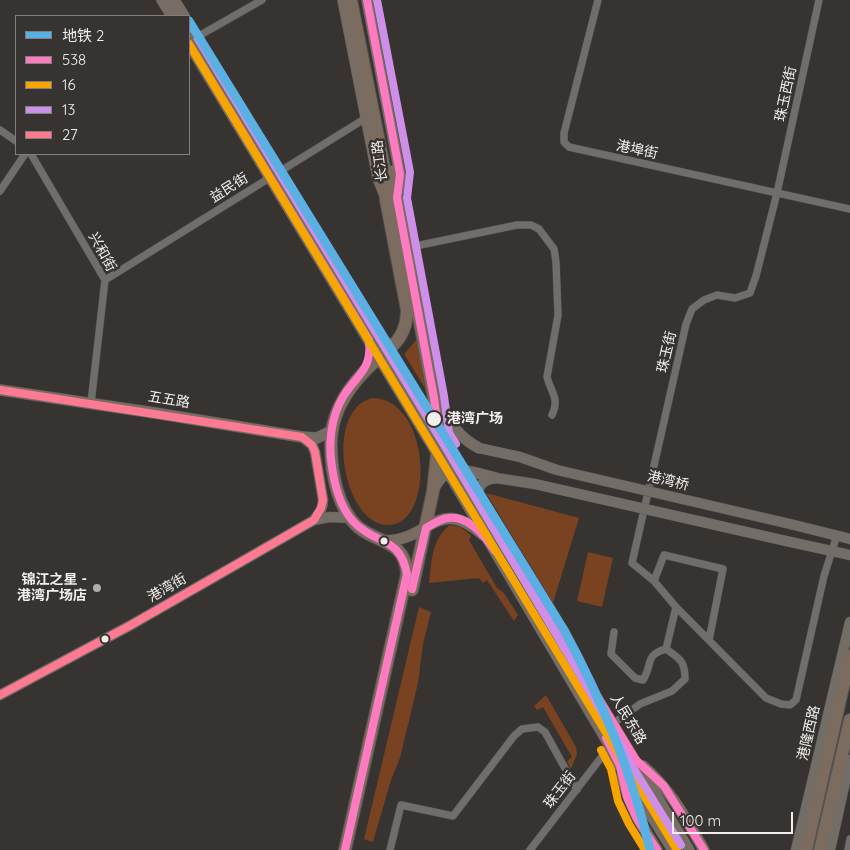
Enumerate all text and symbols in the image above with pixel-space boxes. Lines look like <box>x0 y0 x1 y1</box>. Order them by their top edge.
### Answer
legend <box>15 15 190 155</box>
text: 地铁 2 <box>62 26 104 45</box>
text: 538 <box>62 50 86 69</box>
street label: 珠玉西街 <box>772 65 800 123</box>
text: 16 <box>62 75 76 94</box>
text: 13 <box>62 100 75 119</box>
text: 27 <box>62 125 78 144</box>
street label: 港埠街 <box>615 137 659 163</box>
street label: 长江路 <box>369 139 391 183</box>
street label: 益民街 <box>207 170 251 206</box>
street label: 兴和街 <box>84 230 120 274</box>
street label: 珠玉街 <box>654 330 680 374</box>
street label: 五五路 <box>147 388 191 412</box>
marker: 港湾广场 <box>425 410 443 428</box>
place label: 港湾广场 <box>447 411 503 427</box>
street label: 港湾桥 <box>646 468 690 494</box>
unlabelled marker <box>379 536 389 546</box>
street label: 港湾街 <box>145 570 189 606</box>
place label: 锦江之星 - 港湾广场店 <box>17 572 87 604</box>
marker: 锦江之星 - 港湾广场店 <box>91 582 103 594</box>
unlabelled marker <box>100 634 110 644</box>
street label: 人民东路 <box>606 691 650 747</box>
street label: 港隆西路 <box>795 704 823 762</box>
street label: 珠玉街 <box>540 768 580 812</box>
scale bar <box>675 802 796 834</box>
text: 100 m <box>680 811 721 830</box>

